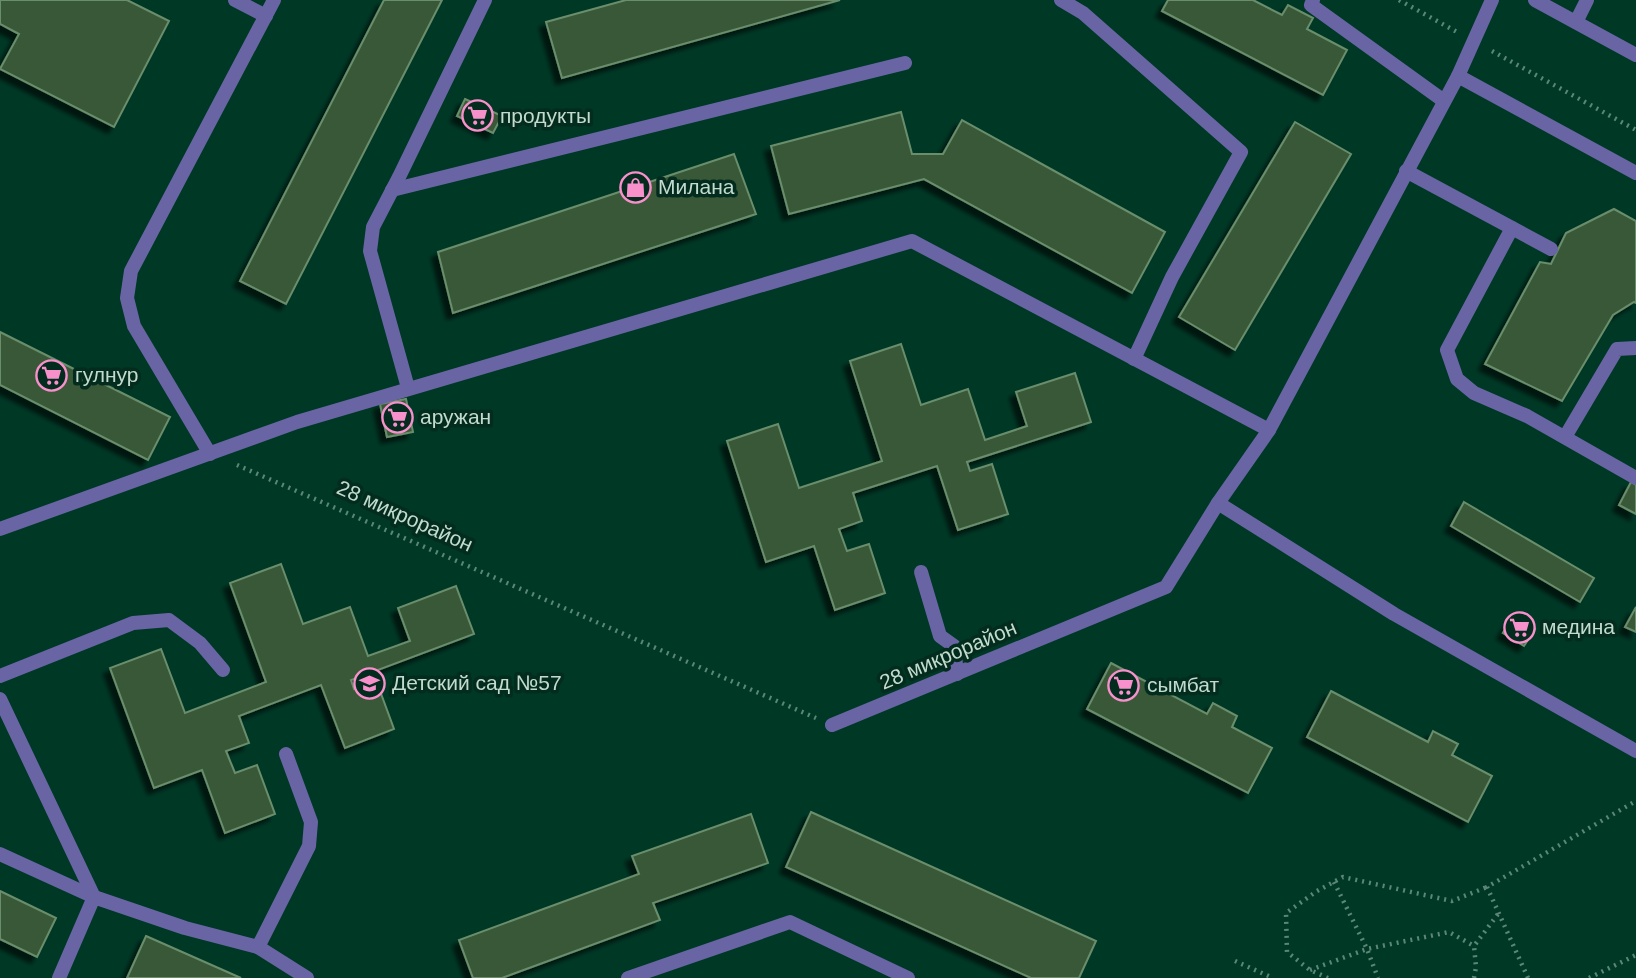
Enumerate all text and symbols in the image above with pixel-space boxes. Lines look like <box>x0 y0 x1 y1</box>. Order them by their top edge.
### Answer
supermarket icon: продукты <box>460 99 494 133</box>
place label: продукты <box>500 104 591 127</box>
shop icon: Милана <box>618 170 652 204</box>
place label: Милана <box>658 175 735 198</box>
supermarket icon: гулнур <box>35 358 69 392</box>
place label: гулнур <box>75 363 139 386</box>
supermarket icon: аружан <box>380 400 414 434</box>
place label: аружан <box>420 405 491 428</box>
street label: 28 микрорайон <box>334 475 477 556</box>
supermarket icon: медина <box>1502 610 1536 644</box>
street label: 28 микрорайон <box>876 615 1020 694</box>
place label: медина <box>1542 615 1615 638</box>
school or university icon: Детский сад №57 <box>352 666 386 700</box>
supermarket icon: сымбат <box>1107 668 1141 702</box>
place label: Детский сад №57 <box>392 671 562 694</box>
place label: сымбат <box>1147 673 1220 696</box>

